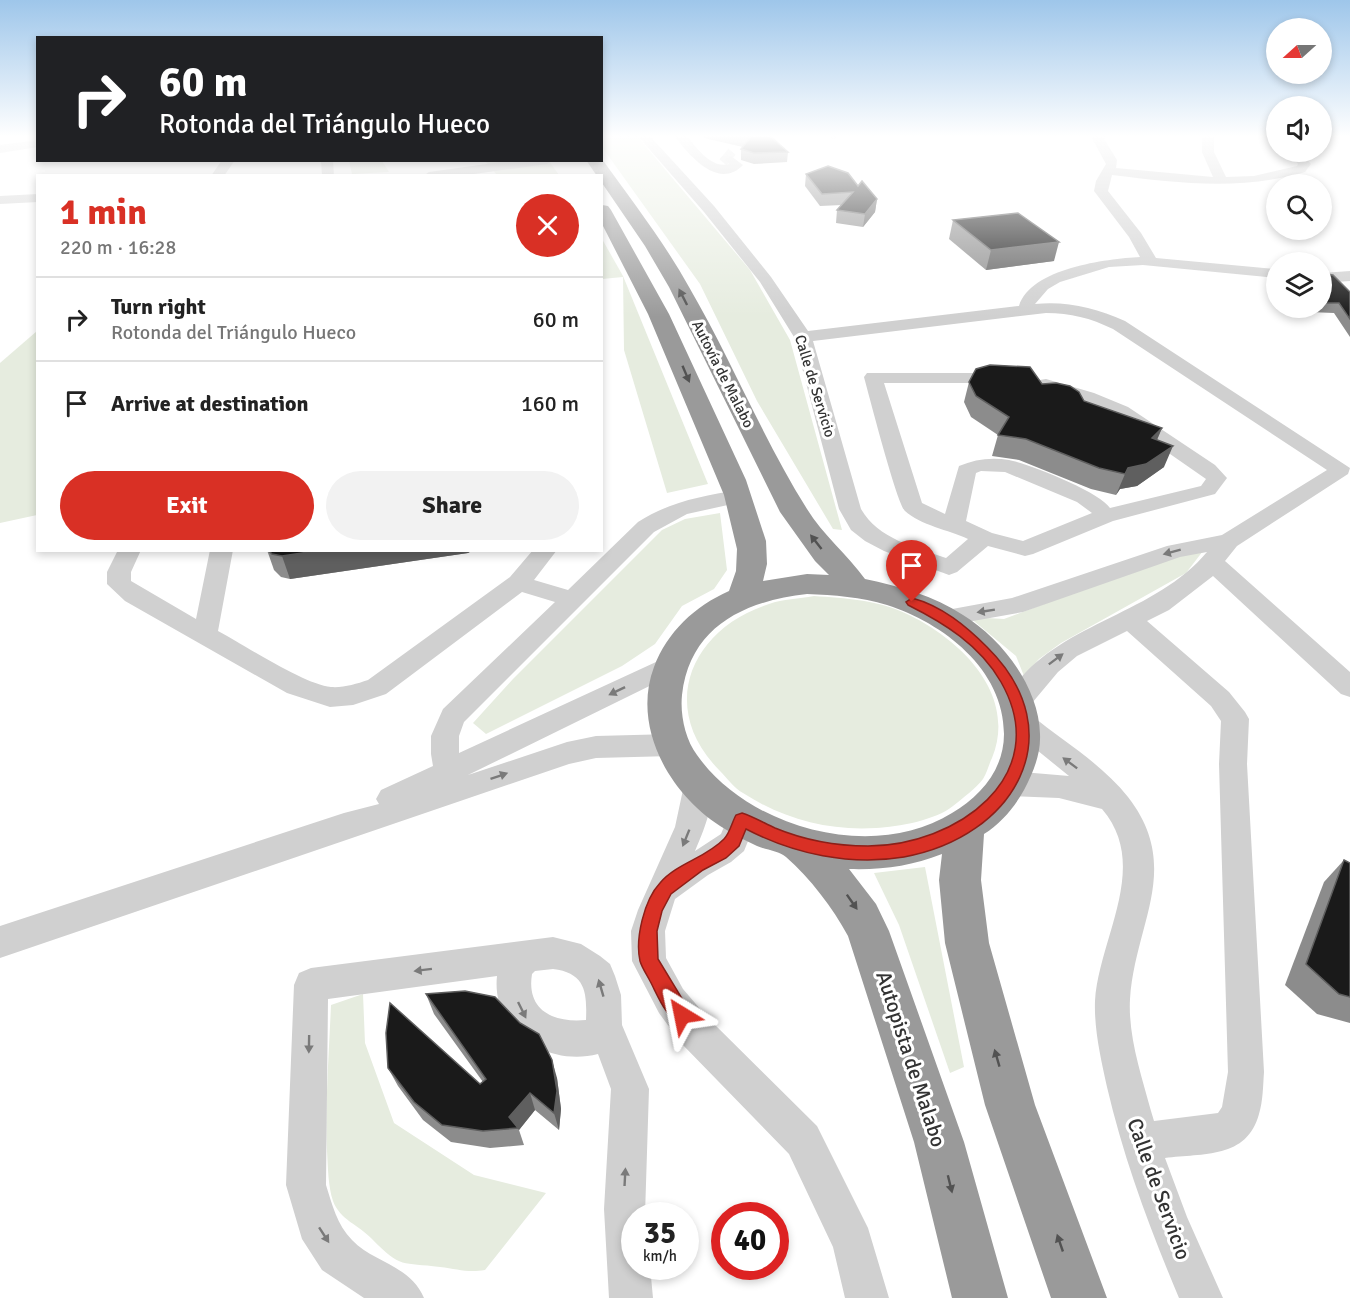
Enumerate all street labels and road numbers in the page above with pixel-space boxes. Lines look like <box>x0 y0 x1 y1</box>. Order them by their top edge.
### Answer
street label: Autovía de Malabo <box>688 317 758 431</box>
street label: Calle de Servicio <box>791 333 839 440</box>
street label: Autopista de Malabo <box>870 968 952 1150</box>
street label: Calle de Servicio <box>1121 1115 1197 1263</box>

